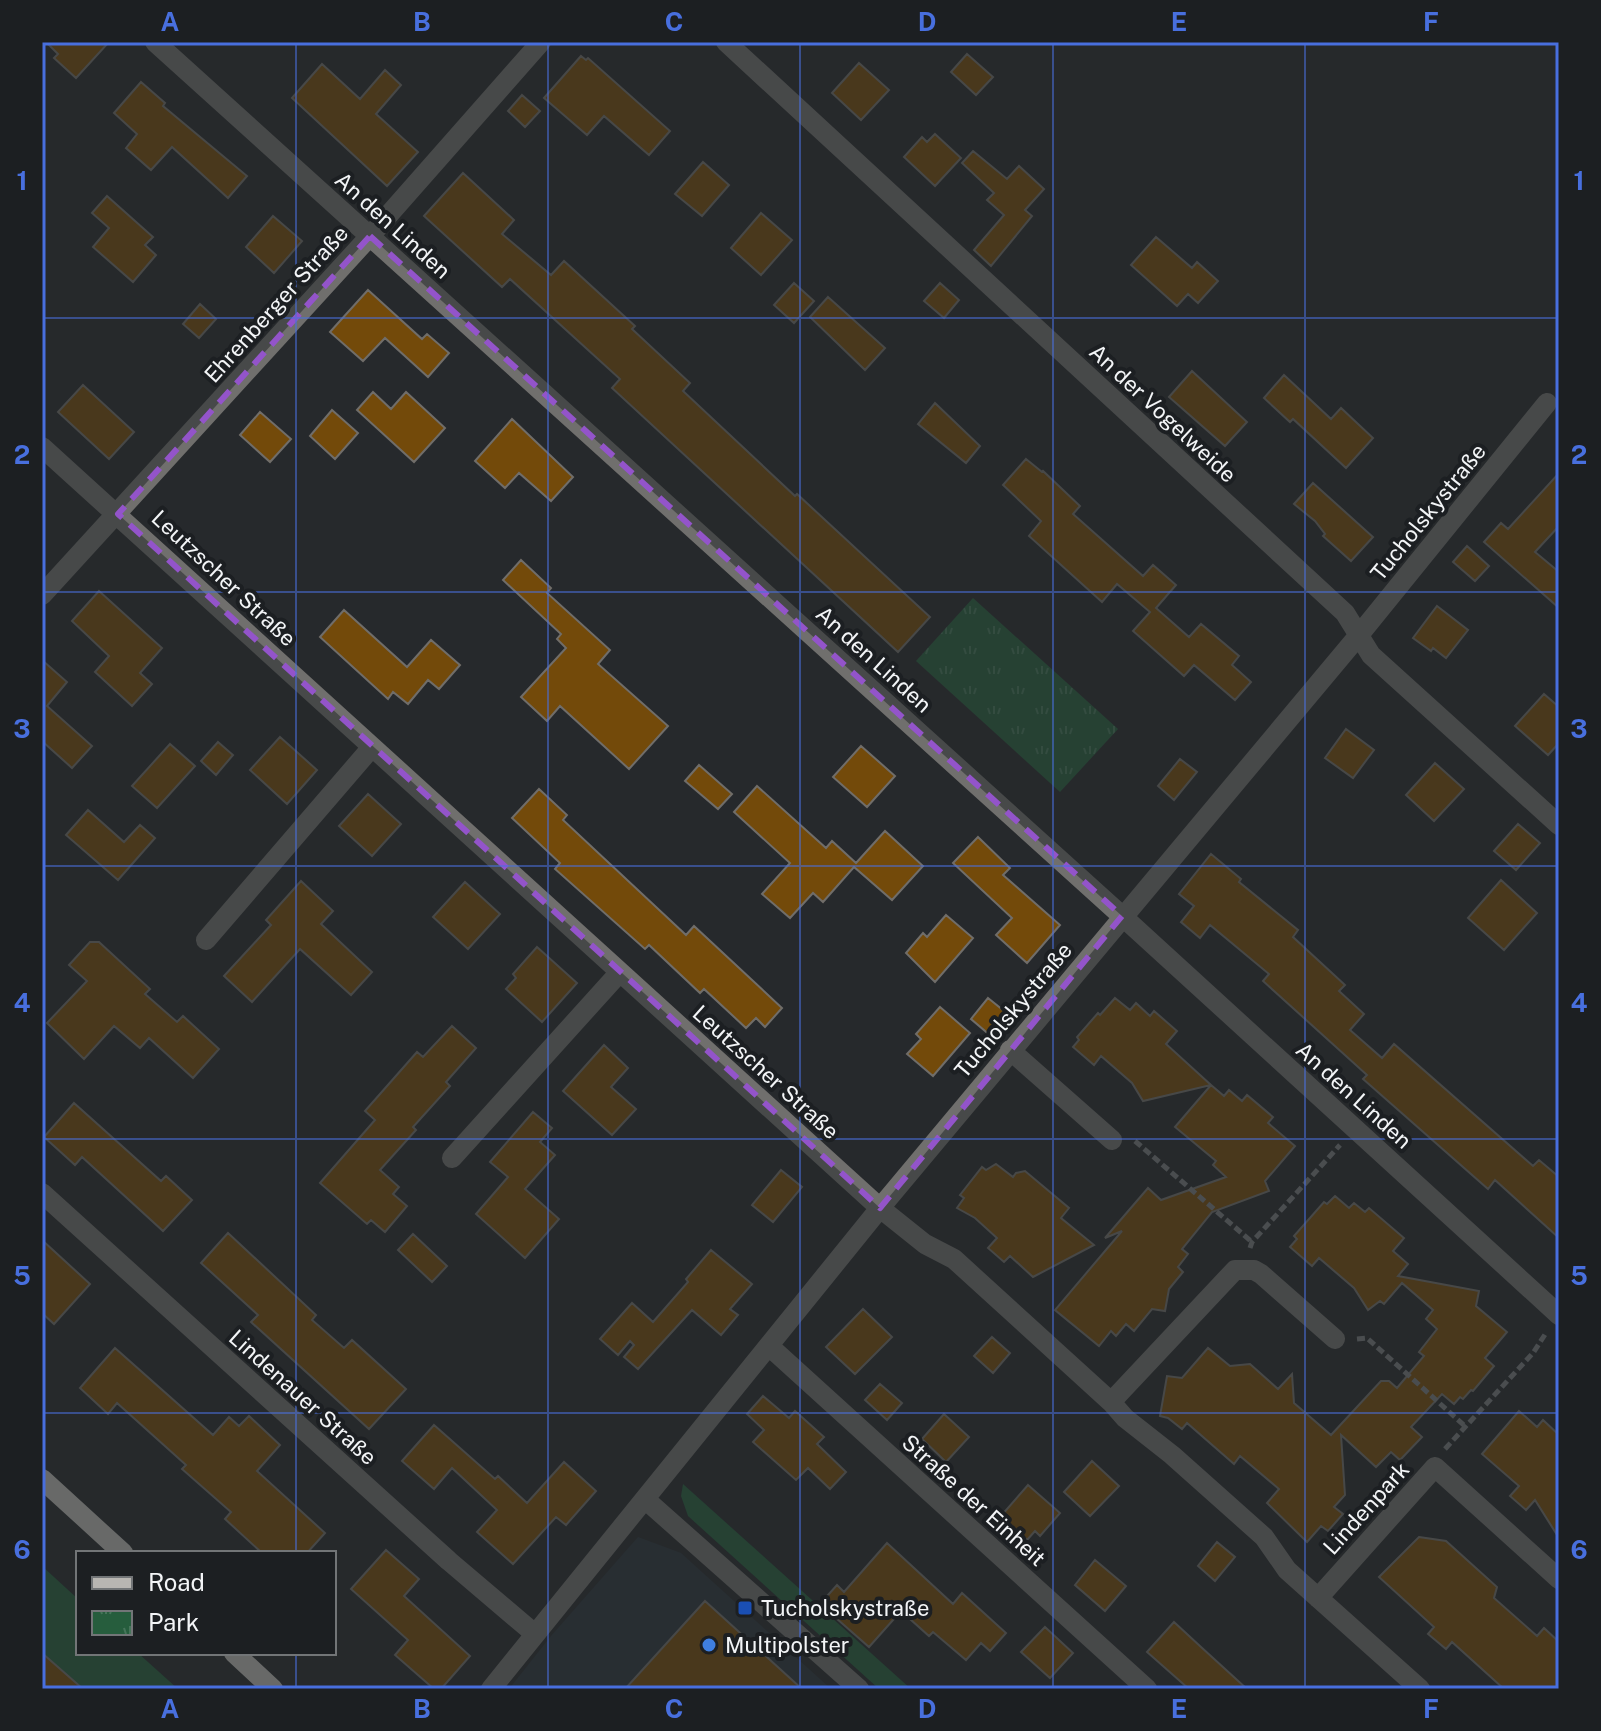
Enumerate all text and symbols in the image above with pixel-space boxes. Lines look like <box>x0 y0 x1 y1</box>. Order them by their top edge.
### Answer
text: A <box>161 6 180 37</box>
text: B <box>413 6 431 37</box>
text: C <box>665 6 683 37</box>
text: D <box>918 6 936 37</box>
text: E <box>1171 6 1187 37</box>
text: F <box>1423 6 1439 37</box>
text: 1 <box>16 165 28 196</box>
text: 1 <box>1573 165 1585 196</box>
street label: An den Linden <box>330 166 456 284</box>
street label: Ehrenberger Straße <box>199 220 353 388</box>
street label: An der Vogelweide <box>1084 338 1242 488</box>
street label: Tucholskystraße <box>1365 438 1491 586</box>
text: 2 <box>14 439 30 470</box>
text: 2 <box>1571 439 1587 470</box>
street label: Leutzscher Straße <box>147 505 301 651</box>
street label: An den Linden <box>811 600 937 718</box>
text: 3 <box>13 713 31 744</box>
text: 3 <box>1570 713 1588 744</box>
street label: Tucholskystraße <box>949 937 1077 1083</box>
text: 4 <box>13 987 31 1018</box>
text: 4 <box>1570 987 1588 1018</box>
street label: Leutzscher Straße <box>688 1000 844 1144</box>
street label: An den Linden <box>1291 1036 1417 1154</box>
text: 5 <box>13 1260 31 1291</box>
text: 5 <box>1570 1260 1588 1291</box>
street label: Lindenauer Straße <box>224 1324 382 1470</box>
street label: Straße der Einheit <box>897 1429 1051 1571</box>
street label: Lindenpark <box>1318 1456 1414 1560</box>
text: 6 <box>13 1534 31 1565</box>
text: 6 <box>1570 1534 1588 1565</box>
legend <box>76 1551 336 1655</box>
text: Road <box>148 1568 205 1596</box>
place label: Tucholskystraße <box>761 1595 929 1621</box>
marker: Tucholskystraße <box>736 1599 754 1617</box>
text: Park <box>148 1608 199 1636</box>
place label: Multipolster <box>725 1632 849 1658</box>
marker: Multipolster <box>700 1636 718 1654</box>
text: A <box>161 1693 180 1724</box>
text: B <box>413 1693 431 1724</box>
text: C <box>665 1693 683 1724</box>
text: D <box>918 1693 936 1724</box>
text: E <box>1171 1693 1187 1724</box>
text: F <box>1423 1693 1439 1724</box>

